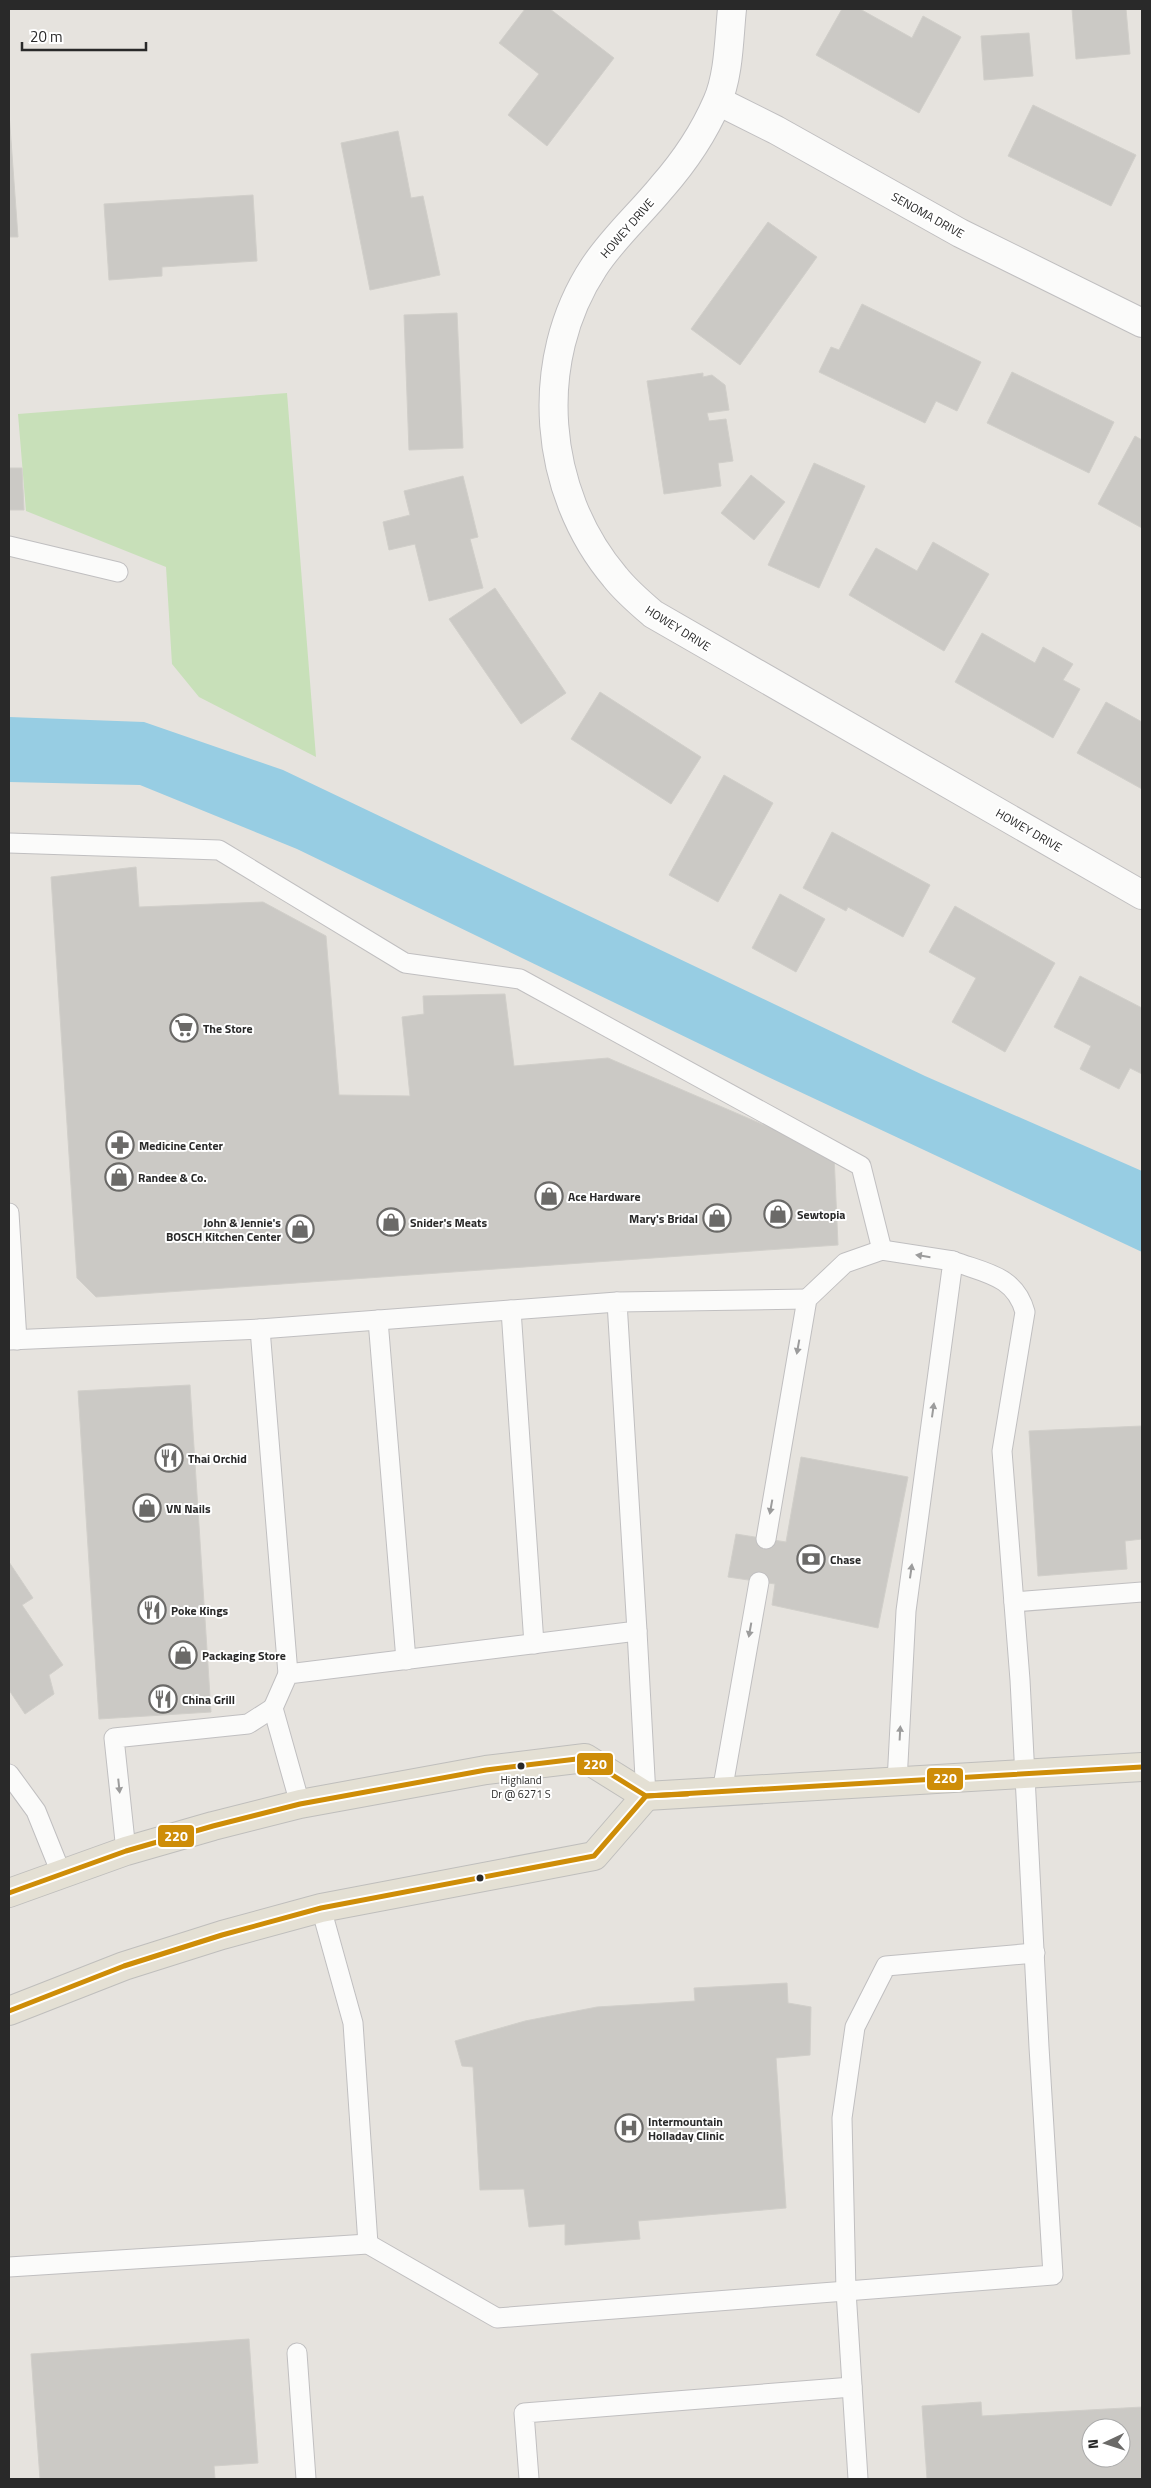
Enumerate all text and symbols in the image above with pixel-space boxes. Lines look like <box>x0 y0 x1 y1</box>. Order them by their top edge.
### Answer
scale bar <box>22 20 146 52</box>
text: 20 m <box>30 25 63 48</box>
street label: SENOMA DRIVE <box>888 187 968 243</box>
street label: HOWEY DRIVE <box>596 194 659 262</box>
street label: HOWEY DRIVE <box>642 600 715 656</box>
street label: HOWEY DRIVE <box>992 803 1066 857</box>
supermarket icon: The Store <box>169 1013 199 1043</box>
place label: The Store <box>203 1019 253 1038</box>
pharmacy icon: Medicine Center <box>105 1130 135 1160</box>
place label: Medicine Center <box>139 1136 224 1155</box>
shop icon: Randee & Co. <box>104 1162 134 1192</box>
place label: Randee & Co. <box>138 1168 207 1187</box>
shop icon: Ace Hardware <box>534 1181 564 1211</box>
place label: Ace Hardware <box>568 1187 641 1206</box>
shop icon: Sewtopia <box>763 1199 793 1229</box>
shop icon: Mary's Bridal <box>702 1203 732 1233</box>
place label: Sewtopia <box>797 1205 845 1224</box>
shop icon: Snider's Meats <box>376 1207 406 1237</box>
place label: Mary's Bridal <box>629 1209 698 1228</box>
place label: John & Jennie's BOSCH Kitchen Center <box>166 1213 282 1246</box>
place label: Snider's Meats <box>410 1213 487 1232</box>
shop icon: John & Jennie's BOSCH Kitchen Center <box>285 1214 315 1244</box>
one-way arrow <box>915 1252 931 1260</box>
one-way arrow <box>794 1340 802 1356</box>
one-way arrow <box>929 1402 937 1418</box>
restaurant icon: Thai Orchid <box>154 1443 184 1473</box>
place label: Thai Orchid <box>188 1449 247 1468</box>
shop icon: VN Nails <box>132 1493 162 1523</box>
place label: VN Nails <box>166 1499 211 1518</box>
one-way arrow <box>767 1500 775 1516</box>
bank icon: Chase <box>796 1544 826 1574</box>
place label: Chase <box>830 1550 861 1569</box>
one-way arrow <box>908 1563 916 1579</box>
restaurant icon: Poke Kings <box>137 1595 167 1625</box>
place label: Poke Kings <box>171 1601 229 1620</box>
one-way arrow <box>746 1622 754 1638</box>
shop icon: Packaging Store <box>168 1640 198 1670</box>
place label: Packaging Store <box>202 1646 286 1665</box>
restaurant icon: China Grill <box>148 1684 178 1714</box>
place label: China Grill <box>182 1690 235 1709</box>
one-way arrow <box>896 1725 904 1741</box>
line badge: 220 <box>576 1752 614 1776</box>
text: 220 <box>583 1753 607 1774</box>
marker: Highland Dr @ 6271 S <box>516 1761 526 1771</box>
line badge: 220 <box>926 1767 964 1791</box>
text: 220 <box>933 1767 957 1788</box>
place label: Highland Dr @ 6271 S <box>491 1772 551 1802</box>
one-way arrow <box>115 1778 123 1794</box>
line badge: 220 <box>157 1824 195 1848</box>
text: 220 <box>164 1825 188 1846</box>
unlabelled marker <box>475 1873 485 1883</box>
place label: Intermountain Holladay Clinic <box>648 2112 724 2145</box>
hospital icon: Intermountain Holladay Clinic <box>614 2113 644 2143</box>
north arrow <box>1081 2418 1131 2468</box>
text: N <box>1082 2438 1103 2450</box>

